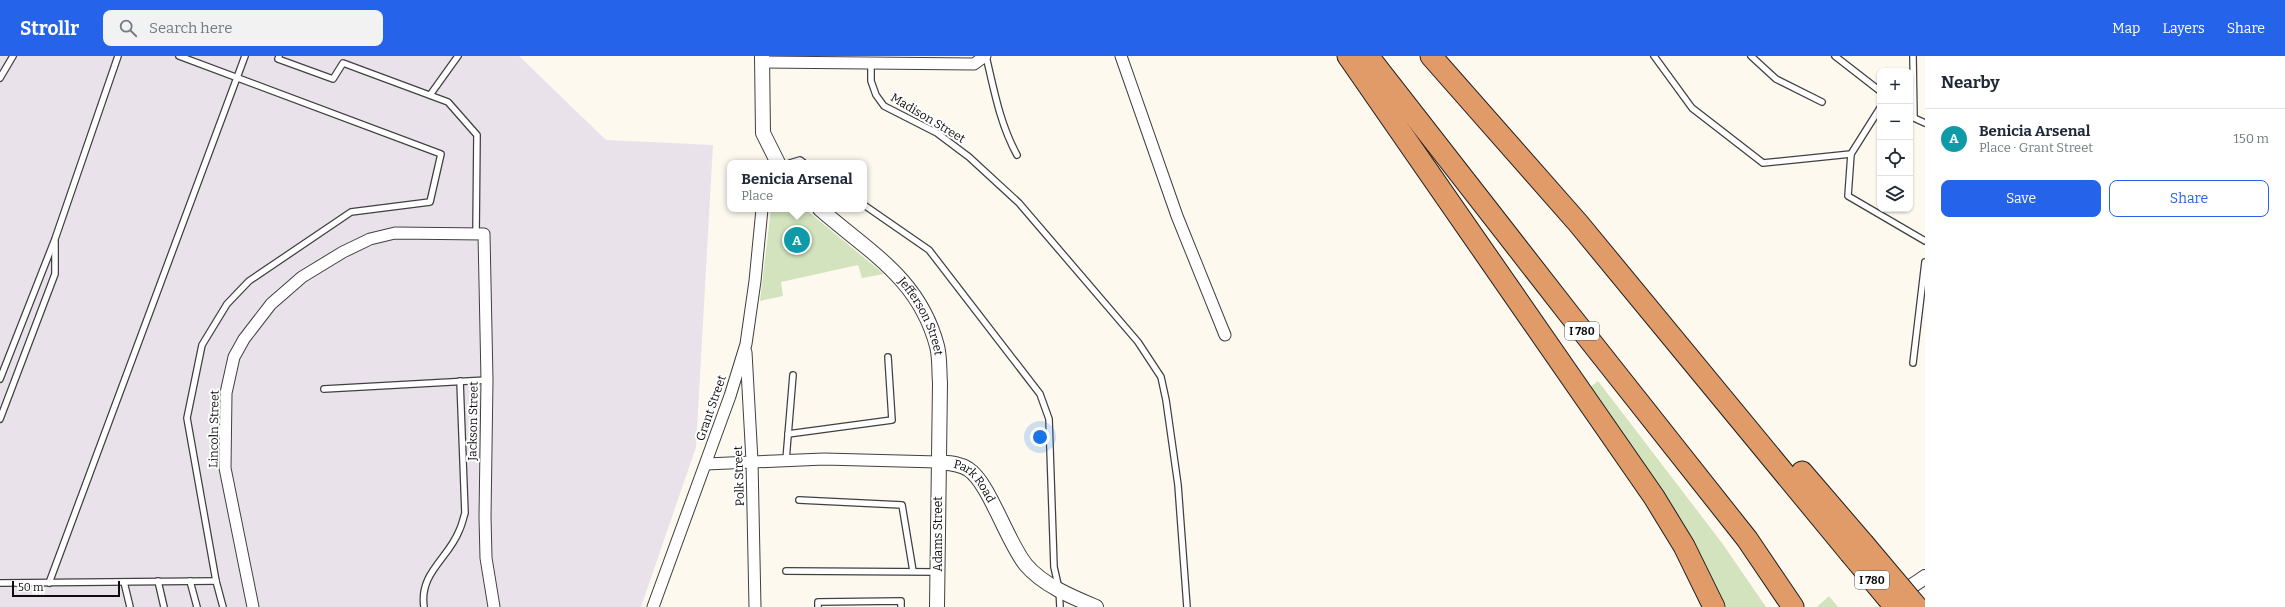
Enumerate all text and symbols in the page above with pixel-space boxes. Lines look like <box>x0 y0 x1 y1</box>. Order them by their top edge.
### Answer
search box <box>103 10 383 46</box>
text: Strollr <box>20 17 79 40</box>
icon: search <box>117 17 139 39</box>
text: Search here <box>149 19 232 37</box>
text: Map <box>2112 20 2140 37</box>
text: Layers <box>2162 20 2205 37</box>
text: Share <box>2227 20 2265 37</box>
map controls <box>1877 68 1913 212</box>
button: + <box>1877 68 1913 104</box>
text: Nearby <box>1941 72 2000 93</box>
street label: Madison Street <box>888 90 968 146</box>
button: − <box>1877 104 1913 140</box>
text: Benicia Arsenal <box>1979 122 2090 140</box>
text: A <box>1949 131 1959 146</box>
text: 150 m <box>2233 131 2269 146</box>
button: locate <box>1877 140 1913 176</box>
text: Place · Grant Street <box>1979 140 2093 155</box>
popup <box>727 160 867 212</box>
text: Benicia Arsenal <box>741 170 853 188</box>
button: layers <box>1877 176 1913 212</box>
button: Save <box>1941 180 2101 217</box>
button: Share <box>2109 180 2269 217</box>
text: Place <box>741 188 773 203</box>
pin: A <box>784 225 810 255</box>
street label: Jefferson Street <box>895 273 946 357</box>
road number: I 780 <box>1565 322 1599 340</box>
street label: Grant Street <box>693 373 729 443</box>
street label: Jackson Street <box>465 381 481 462</box>
street label: Lincoln Street <box>206 389 222 468</box>
your location <box>1030 427 1050 447</box>
street label: Polk Street <box>731 445 747 506</box>
street label: Park Road <box>952 457 998 505</box>
street label: Adams Street <box>931 496 945 572</box>
road number: I 780 <box>1855 571 1889 589</box>
scale bar <box>12 579 120 598</box>
text: 50 m <box>18 581 44 594</box>

